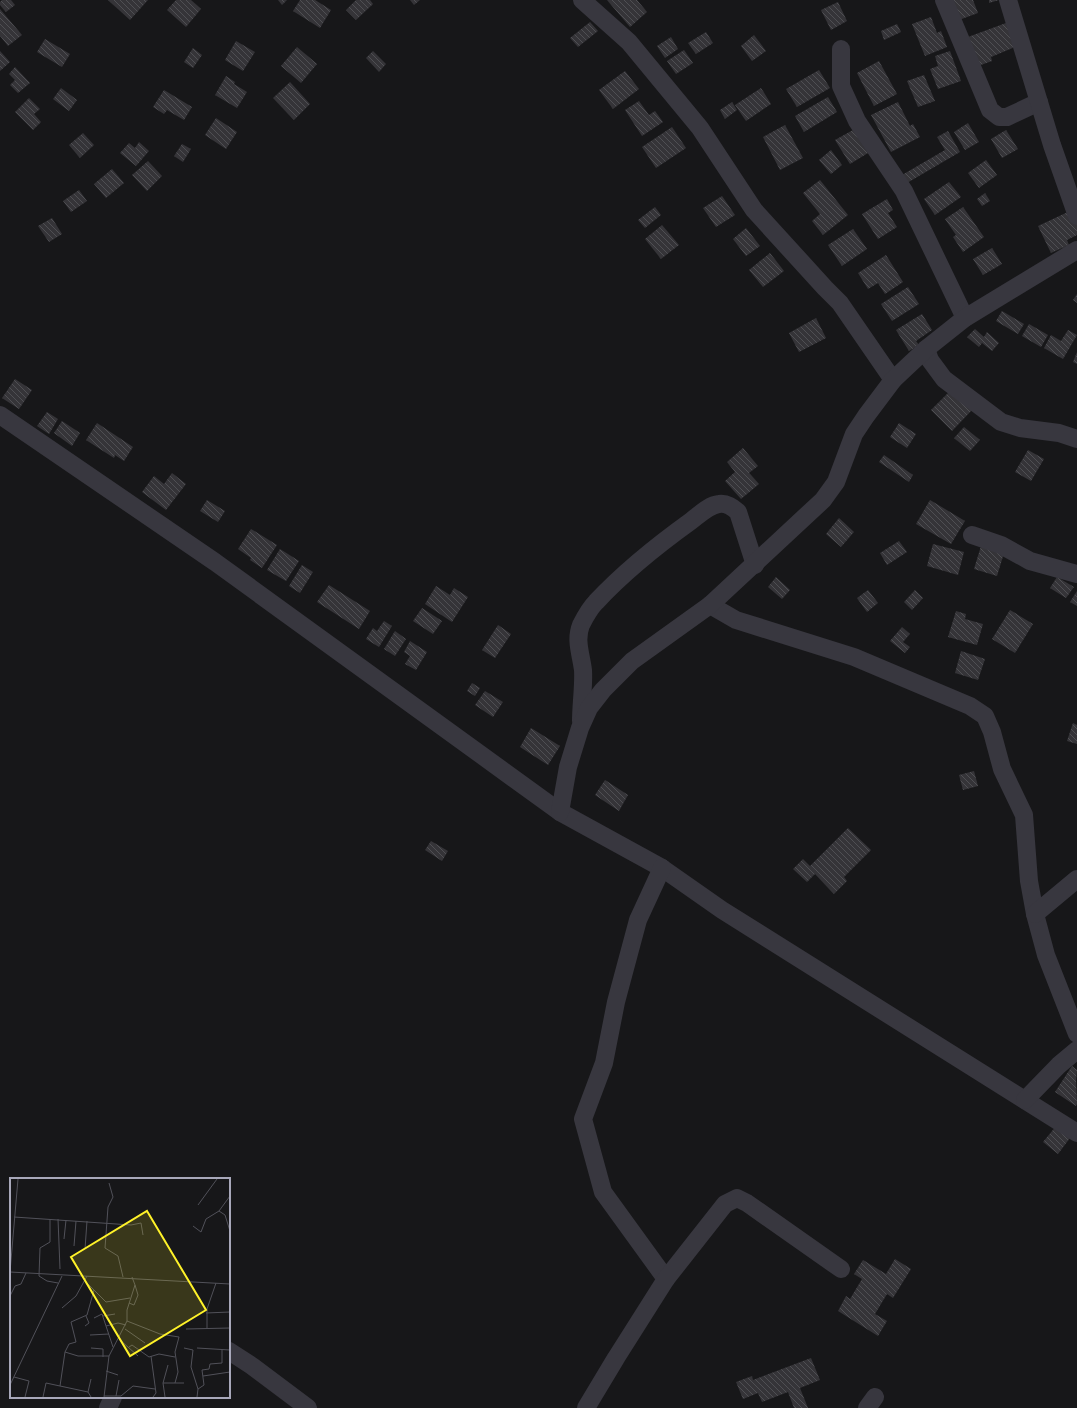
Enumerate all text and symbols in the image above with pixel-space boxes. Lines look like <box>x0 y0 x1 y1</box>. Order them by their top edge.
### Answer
inset map <box>10 1178 230 1398</box>

